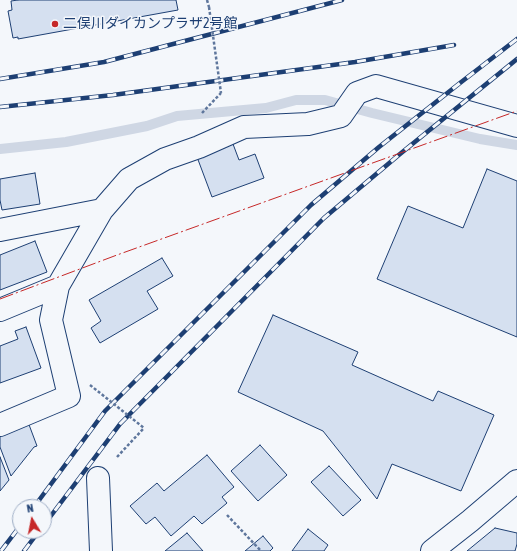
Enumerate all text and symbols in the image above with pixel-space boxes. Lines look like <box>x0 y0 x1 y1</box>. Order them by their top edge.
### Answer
place label: 二俣川ダイカンプラザ2号館 <box>63 16 238 32</box>
marker: 二俣川ダイカンプラザ2号館 <box>50 19 60 29</box>
north arrow <box>12 499 52 539</box>
text: N <box>26 502 34 515</box>

